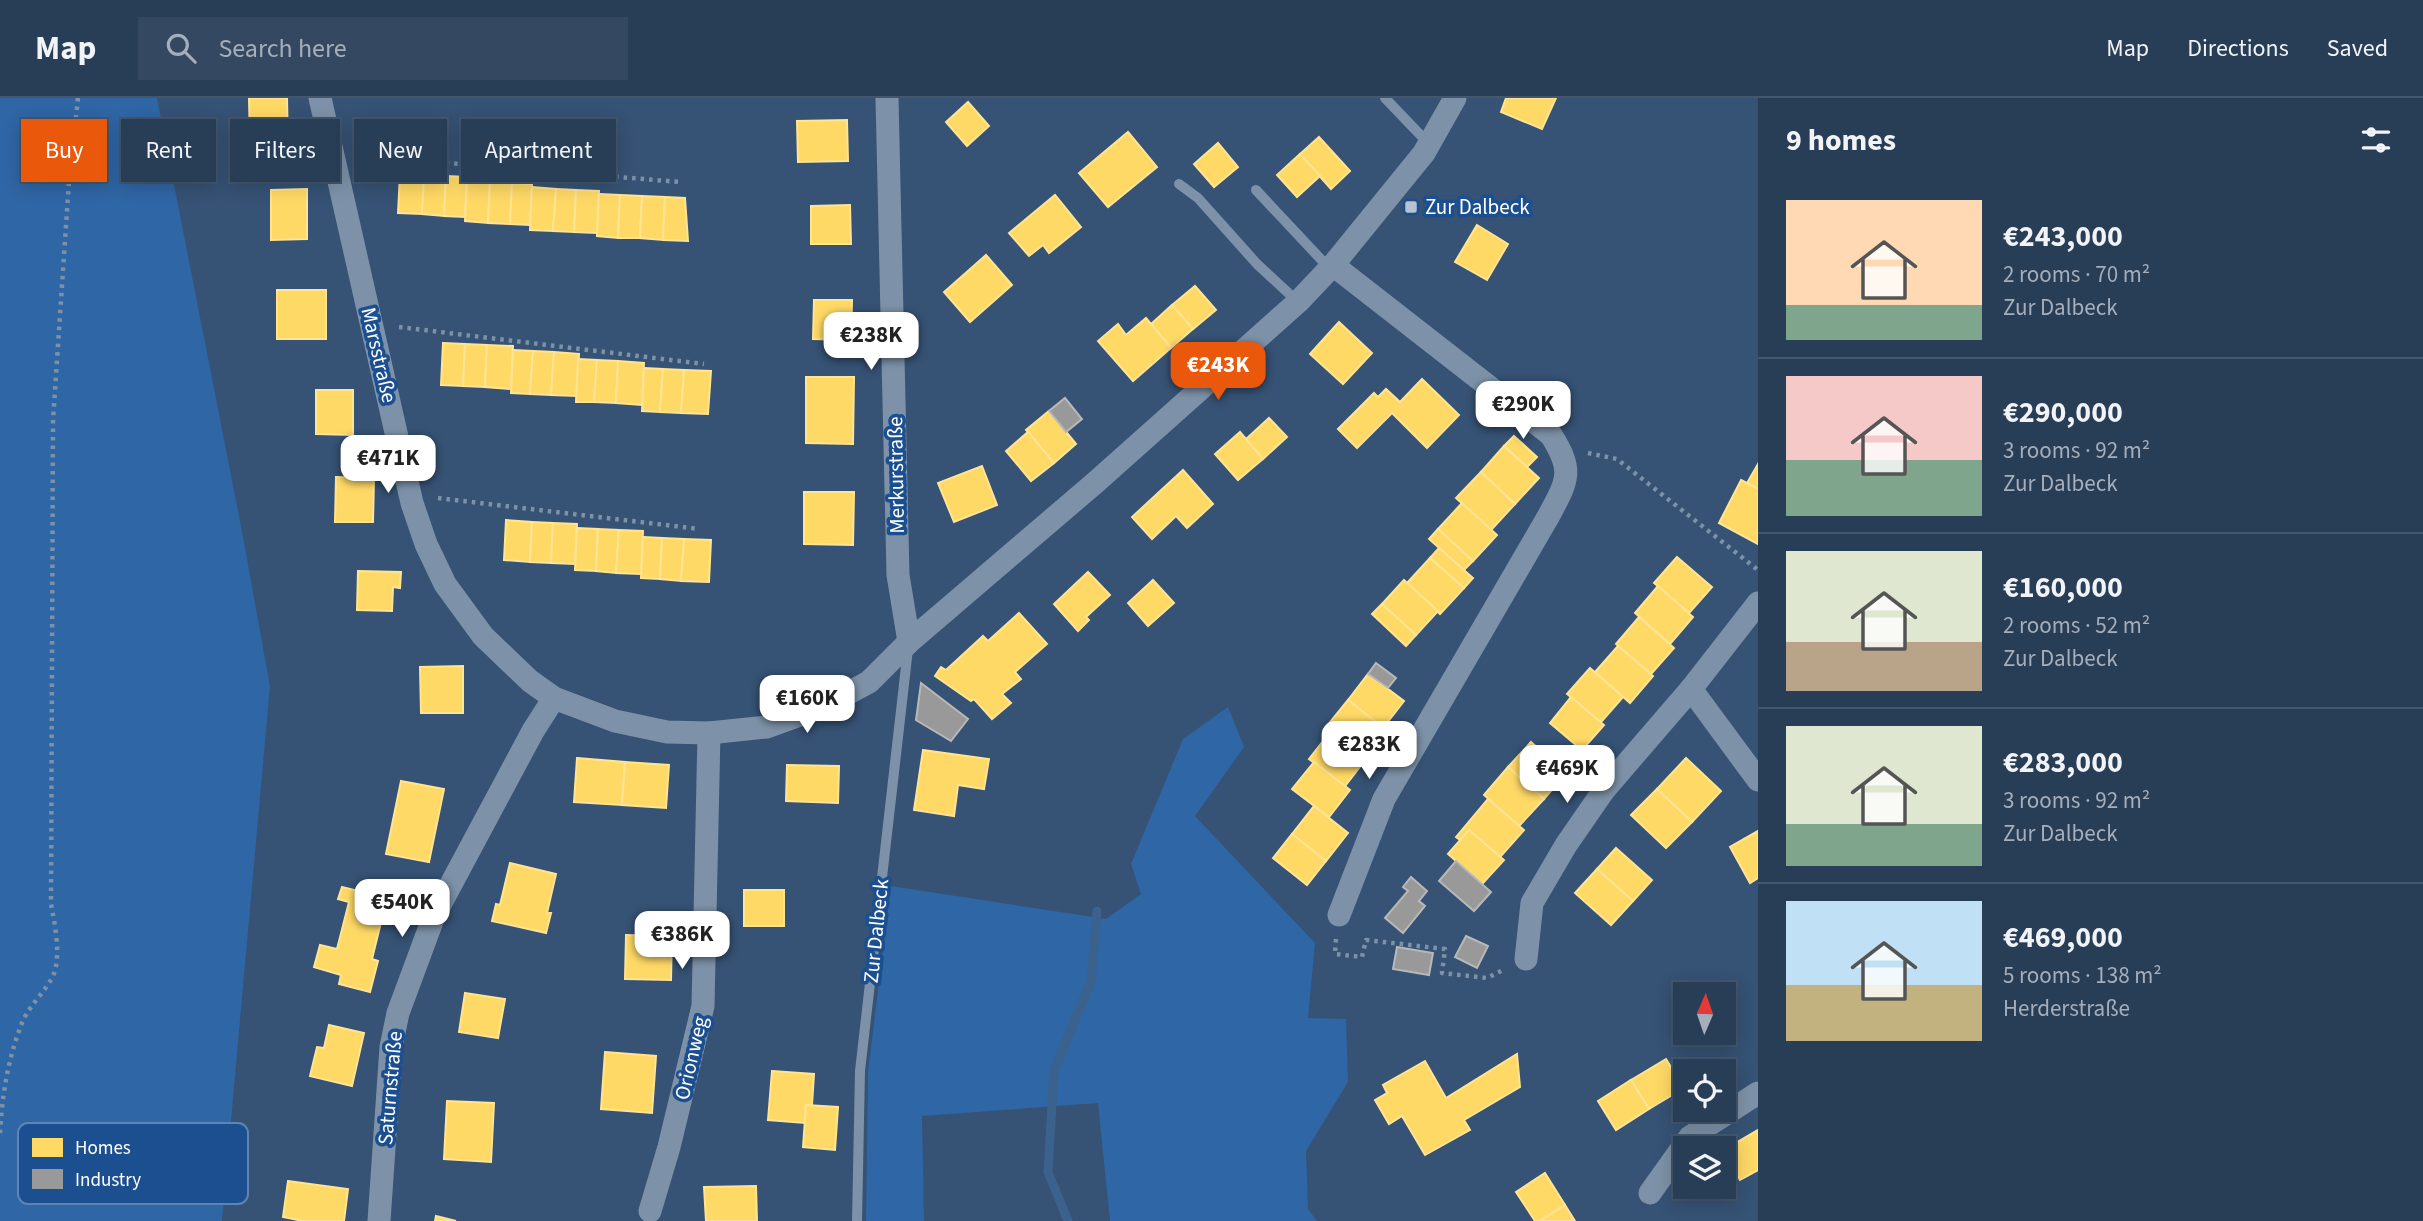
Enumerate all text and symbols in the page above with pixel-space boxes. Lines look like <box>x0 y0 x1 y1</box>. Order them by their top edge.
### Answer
search box <box>138 17 628 80</box>
text: Map <box>35 25 96 72</box>
icon: search <box>162 29 200 67</box>
text: Search here <box>218 30 347 67</box>
text: Map <box>2106 31 2149 66</box>
text: Directions <box>2187 31 2289 66</box>
text: Saved <box>2327 31 2388 66</box>
chip: Buy <box>21 119 107 182</box>
chip: Rent <box>121 119 216 182</box>
chip: Filters <box>230 119 340 182</box>
chip: New <box>354 119 447 182</box>
chip: Apartment <box>461 119 616 182</box>
text: 9 homes <box>1786 119 1896 162</box>
icon: filters <box>2357 121 2395 159</box>
place label: Zur Dalbeck <box>1425 192 1530 222</box>
marker: Zur Dalbeck <box>1403 199 1419 215</box>
text: €243,000 <box>2003 215 2123 258</box>
icon: home <box>1842 228 1926 312</box>
text: 2 rooms · 70 m² <box>2003 258 2150 291</box>
text: Zur Dalbeck <box>2003 291 2118 324</box>
street label: Marsstraße <box>353 304 405 406</box>
pin: €238K <box>822 313 920 372</box>
text: €238K <box>840 318 902 351</box>
pin: €243K <box>1169 342 1267 402</box>
text: €243K <box>1187 348 1249 381</box>
pin: €290K <box>1474 382 1572 441</box>
text: €290K <box>1492 387 1554 420</box>
text: €290,000 <box>2003 391 2123 434</box>
icon: home <box>1842 404 1926 488</box>
street label: Merkurstraße <box>880 416 912 534</box>
text: 3 rooms · 92 m² <box>2003 434 2150 467</box>
pin: €471K <box>339 436 437 495</box>
text: €471K <box>357 441 419 474</box>
text: Zur Dalbeck <box>2003 467 2118 500</box>
text: €160,000 <box>2003 566 2123 609</box>
icon: home <box>1842 579 1926 663</box>
text: 2 rooms · 52 m² <box>2003 609 2150 642</box>
text: Zur Dalbeck <box>2003 642 2118 675</box>
pin: €160K <box>758 676 856 735</box>
text: €160K <box>776 681 838 714</box>
pin: €283K <box>1320 722 1418 781</box>
text: €283K <box>1338 727 1400 760</box>
text: €283,000 <box>2003 741 2123 784</box>
pin: €469K <box>1518 746 1616 805</box>
text: €469K <box>1536 751 1598 784</box>
icon: home <box>1842 754 1926 838</box>
text: 3 rooms · 92 m² <box>2003 784 2150 817</box>
text: Zur Dalbeck <box>2003 817 2118 850</box>
street label: Zur Dalbeck <box>856 877 896 985</box>
pin: €540K <box>353 880 451 939</box>
text: €540K <box>371 885 433 918</box>
pin: €386K <box>633 912 731 971</box>
text: €469,000 <box>2003 916 2123 959</box>
text: €386K <box>651 917 713 950</box>
icon: home <box>1842 929 1926 1013</box>
text: 5 rooms · 138 m² <box>2003 959 2162 992</box>
north arrow <box>1673 982 1736 1045</box>
map controls <box>1673 982 1736 1199</box>
text: Herderstraße <box>2003 992 2130 1025</box>
street label: Orionweg <box>667 1013 715 1103</box>
street label: Saturnstraße <box>370 1030 410 1146</box>
button: locate <box>1673 1059 1736 1122</box>
legend <box>18 1123 248 1204</box>
text: Homes <box>75 1135 131 1162</box>
button: layers <box>1673 1136 1736 1199</box>
text: Industry <box>75 1167 141 1194</box>

